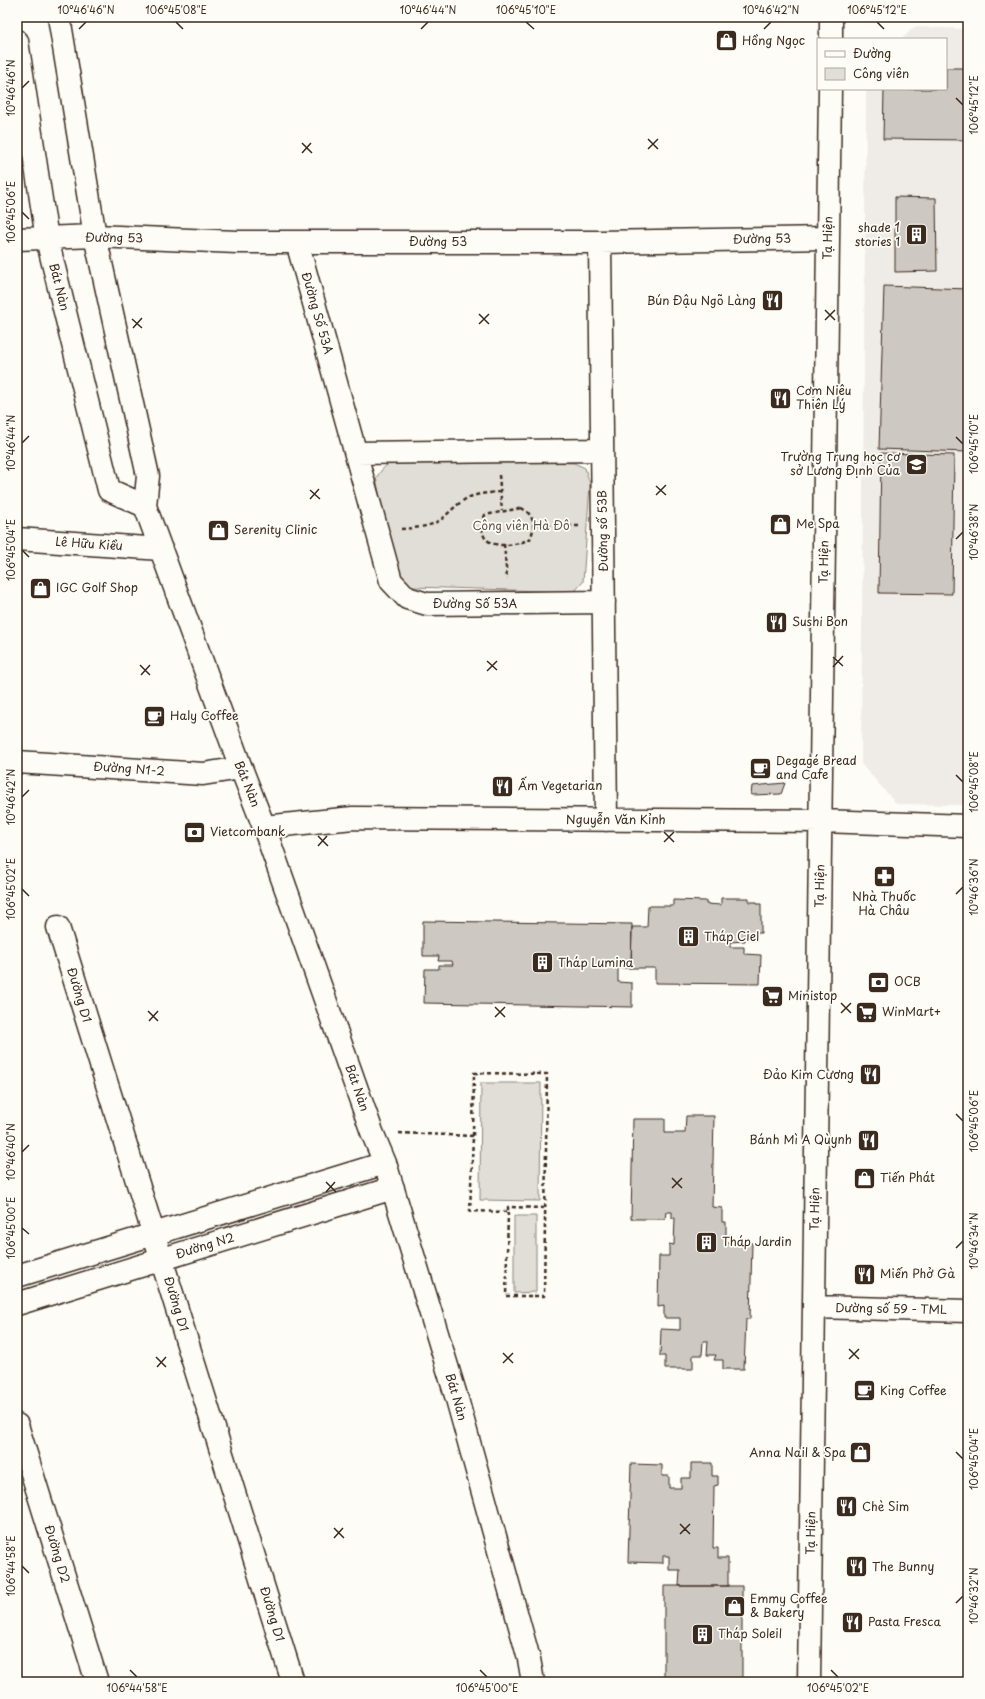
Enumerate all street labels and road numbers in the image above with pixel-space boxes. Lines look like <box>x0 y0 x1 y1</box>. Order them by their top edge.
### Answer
street label: Tạ Hiện <box>818 216 836 260</box>
street label: Đường 53 <box>85 227 143 247</box>
street label: Đường 53 <box>733 228 791 248</box>
street label: Đường 53 <box>409 232 467 250</box>
street label: Bát Nàn <box>45 261 75 312</box>
street label: Đường Số 53A <box>298 270 338 356</box>
street label: Đường số 53B <box>592 490 612 572</box>
street label: Lê Hữu Kiều <box>55 532 124 554</box>
street label: Tạ Hiện <box>814 540 832 584</box>
street label: Đường Số 53A <box>433 594 518 612</box>
street label: Đường N1-2 <box>93 757 165 779</box>
street label: Bát Nàn <box>230 758 265 809</box>
street label: Nguyễn Văn Kỉnh <box>566 810 666 828</box>
street label: Tạ Hiện <box>810 864 828 908</box>
street label: Đường D1 <box>63 965 97 1024</box>
street label: Bát Nàn <box>342 1062 374 1114</box>
street label: Tạ Hiện <box>805 1187 823 1231</box>
street label: Đường N2 <box>173 1228 236 1263</box>
street label: Đường D1 <box>160 1274 194 1333</box>
street label: Dường số 59 - TML <box>835 1298 947 1318</box>
street label: Bát Nàn <box>442 1371 472 1423</box>
street label: Tạ Hiện <box>801 1511 819 1555</box>
street label: Đường D2 <box>41 1522 75 1585</box>
street label: Đường D1 <box>256 1584 290 1643</box>

